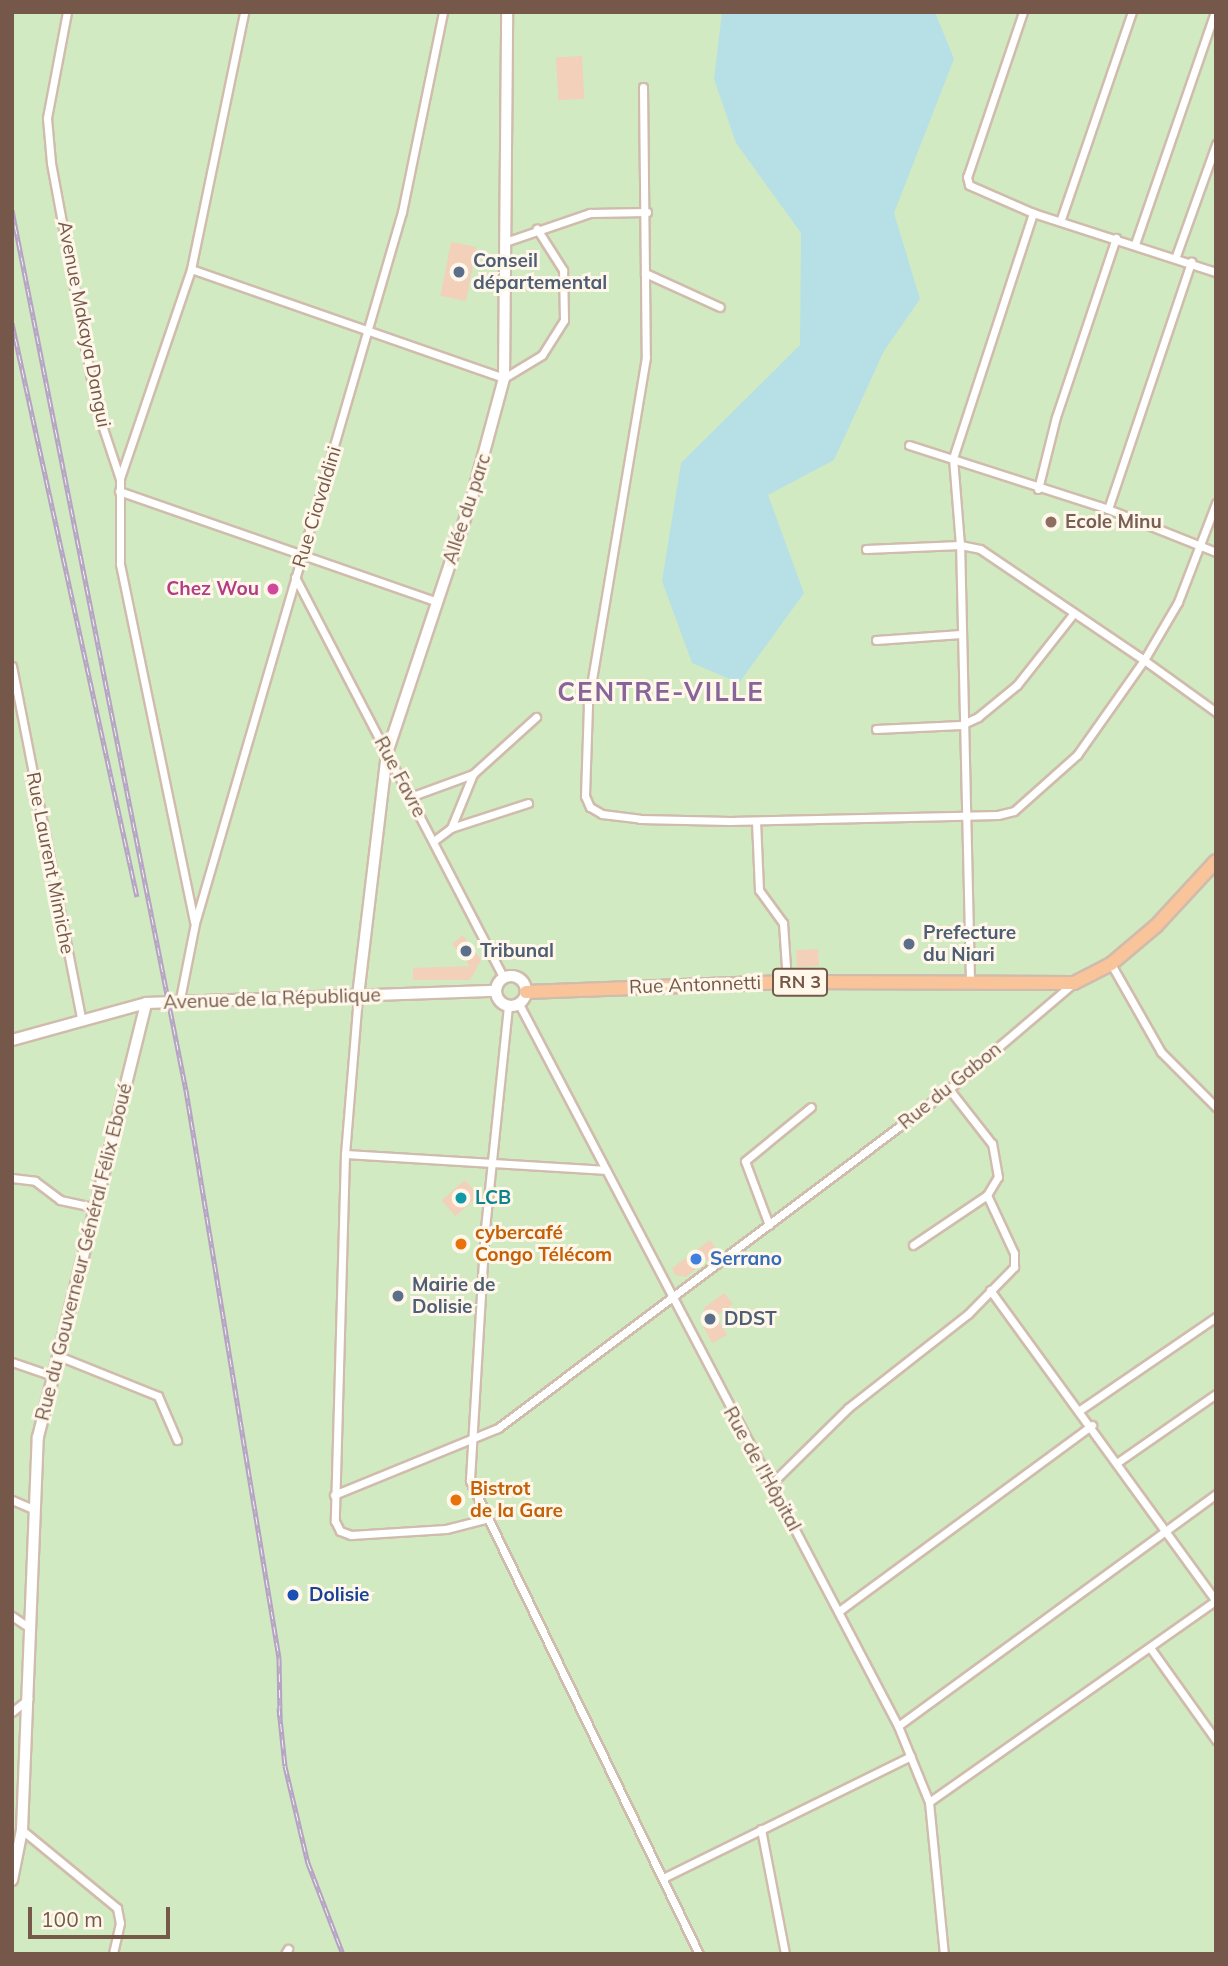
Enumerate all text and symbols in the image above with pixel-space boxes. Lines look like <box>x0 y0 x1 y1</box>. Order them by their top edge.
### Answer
street label: Avenue Makaya Dangui <box>53 219 115 429</box>
place label: Conseil départemental <box>473 250 607 294</box>
marker: Conseil départemental <box>451 264 467 280</box>
street label: Rue Ciavaldini <box>288 444 346 570</box>
street label: Allée du parc <box>438 451 496 567</box>
place label: Ecole Minu <box>1065 511 1162 533</box>
marker: Ecole Minu <box>1043 514 1059 530</box>
place label: Chez Wou <box>166 578 259 600</box>
marker: Chez Wou <box>265 581 281 597</box>
district label: CENTRE-VILLE <box>559 676 763 708</box>
street label: Rue Favre <box>369 733 431 821</box>
street label: Rue Laurent Mimiche <box>21 770 79 956</box>
place label: Prefecture du Niari <box>923 922 1016 966</box>
marker: Prefecture du Niari <box>901 936 917 952</box>
place label: Tribunal <box>480 940 554 962</box>
marker: Tribunal <box>458 943 474 959</box>
road number: RN 3 <box>772 967 828 996</box>
street label: Rue Antonnetti <box>629 971 761 999</box>
street label: Avenue de la République <box>163 984 381 1014</box>
street label: Rue du Gabon <box>894 1038 1006 1134</box>
street label: Rue du Gouverneur Général Félix Eboué <box>31 1081 137 1423</box>
place label: LCB <box>475 1187 511 1209</box>
marker: LCB <box>453 1190 469 1206</box>
place label: cybercafé Congo Télécom <box>475 1222 612 1266</box>
marker: cybercafé Congo Télécom <box>453 1236 469 1252</box>
place label: Serrano <box>710 1248 782 1270</box>
marker: Serrano <box>688 1251 704 1267</box>
place label: Mairie de Dolisie <box>412 1274 496 1318</box>
marker: Mairie de Dolisie <box>390 1288 406 1304</box>
place label: DDST <box>724 1308 777 1330</box>
marker: DDST <box>702 1311 718 1327</box>
street label: Rue de l'Hôpital <box>718 1403 806 1535</box>
place label: Bistrot de la Gare <box>470 1478 563 1522</box>
marker: Bistrot de la Gare <box>448 1492 464 1508</box>
place label: Dolisie <box>309 1584 370 1606</box>
marker: Dolisie <box>283 1585 303 1605</box>
scale bar <box>32 1892 173 1936</box>
text: 100 m <box>41 1906 103 1932</box>

